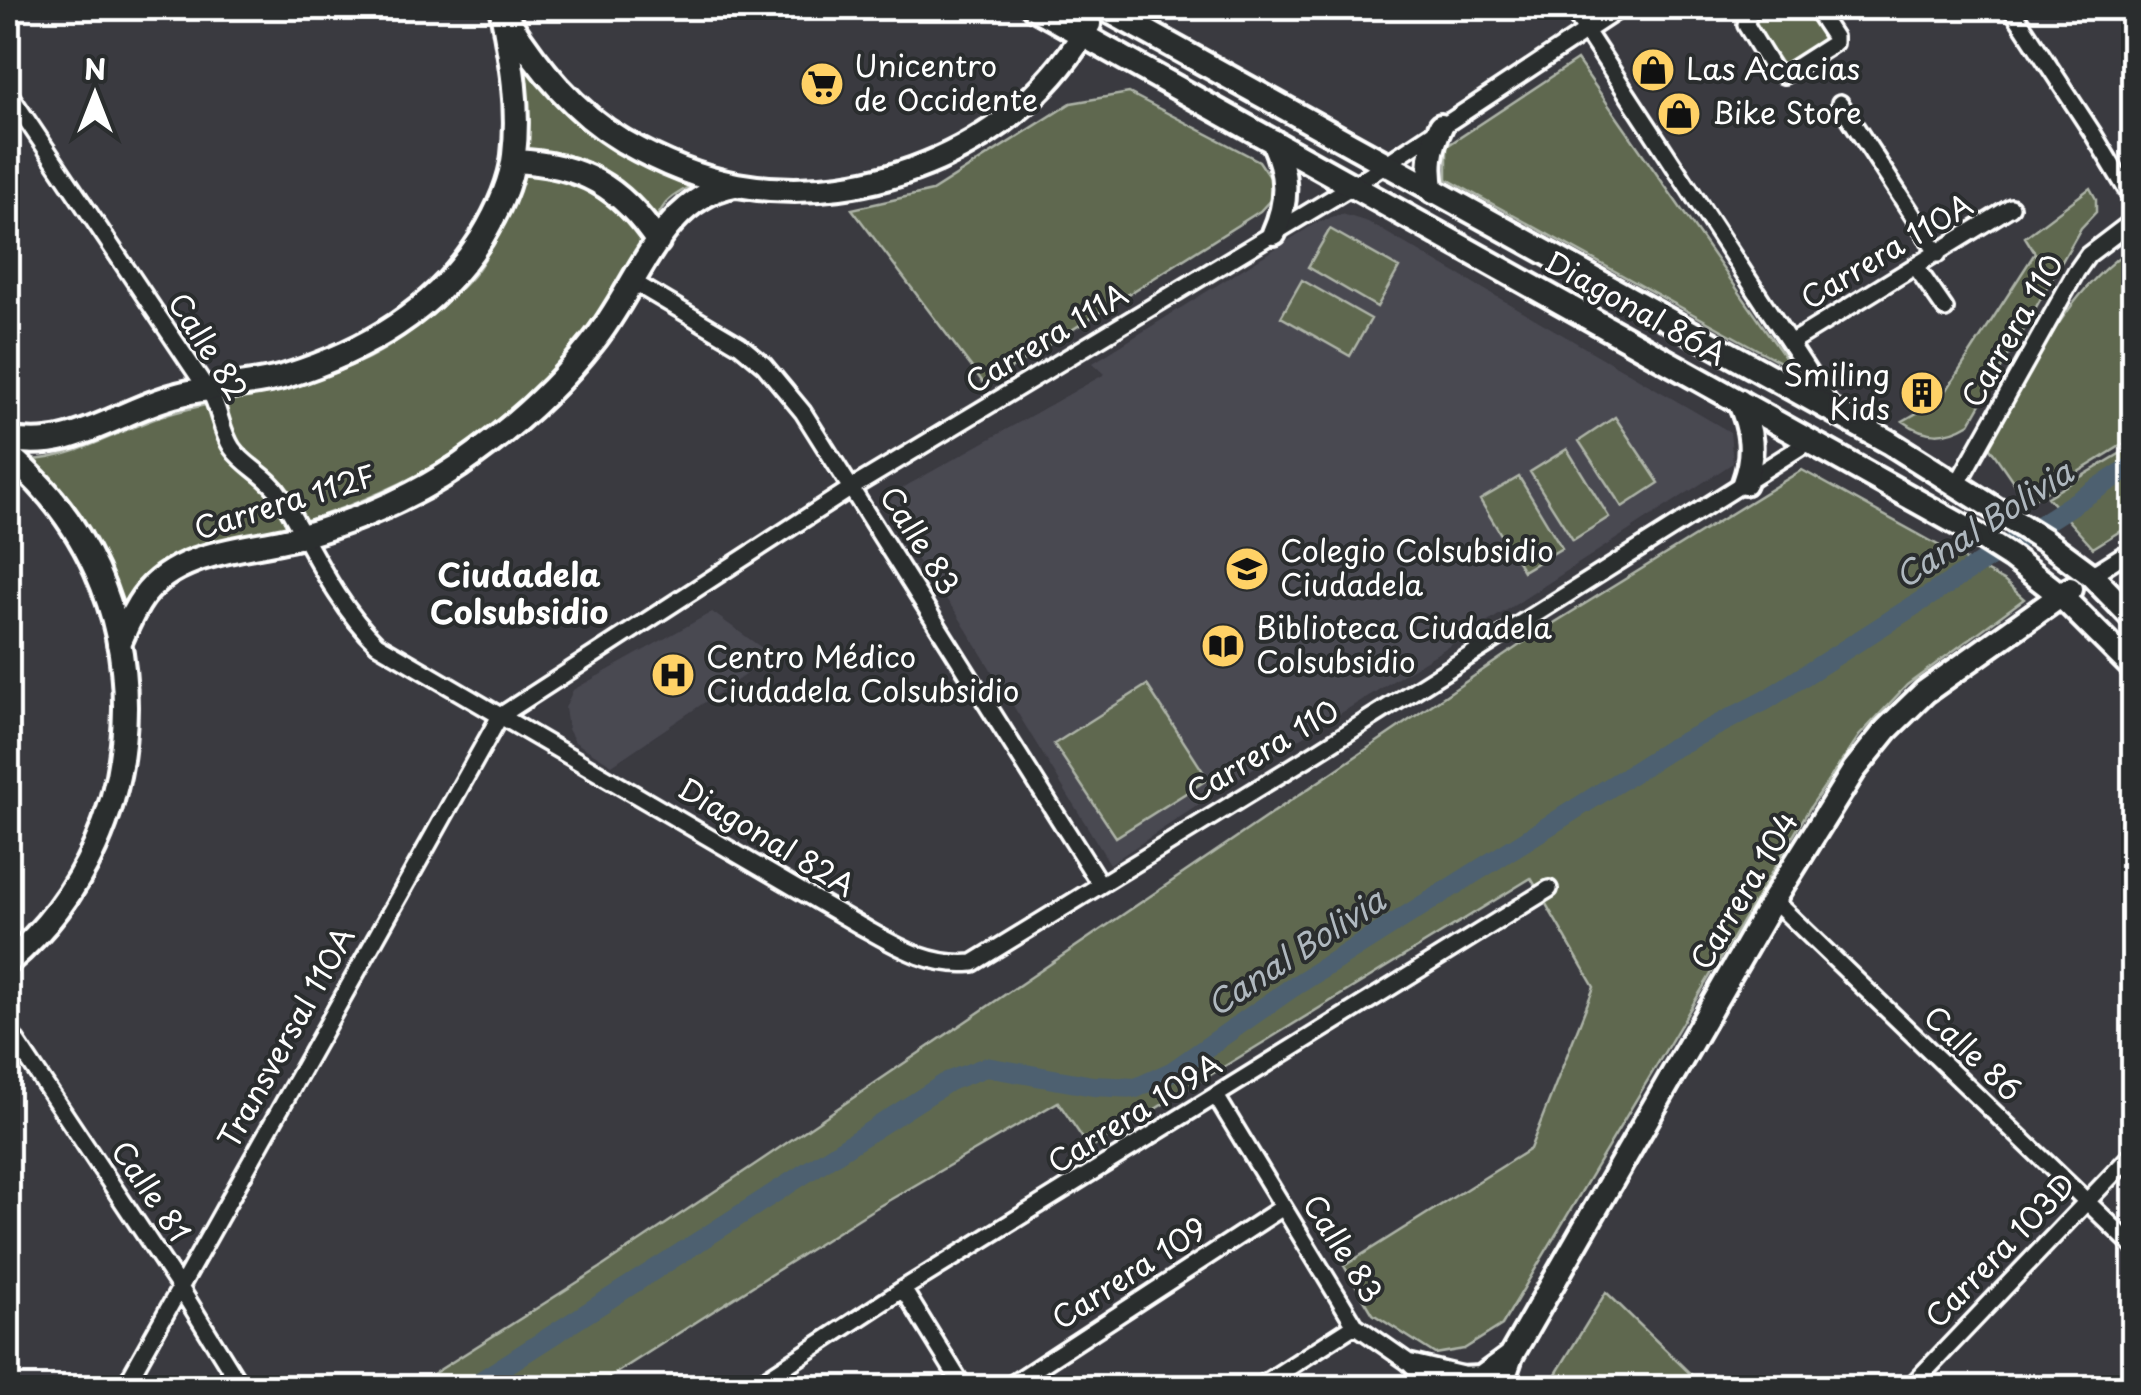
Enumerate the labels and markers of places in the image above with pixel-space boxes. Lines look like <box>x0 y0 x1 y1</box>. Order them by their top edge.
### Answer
place label: Unicentro de Occidente <box>854 42 1038 121</box>
place label: Las Acacias <box>1686 45 1860 90</box>
shop icon: Las Acacias <box>1630 47 1676 93</box>
supermarket icon: Unicentro de Occidente <box>799 61 845 107</box>
place label: Bike Store <box>1712 89 1862 134</box>
shop icon: Bike Store <box>1656 91 1702 137</box>
place label: Smiling Kids <box>1783 351 1890 430</box>
building icon: Smiling Kids <box>1899 370 1945 416</box>
place label: Colegio Colsubsidio Ciudadela <box>1280 527 1554 606</box>
school or university icon: Colegio Colsubsidio Ciudadela <box>1224 546 1270 592</box>
place label: Biblioteca Ciudadela Colsubsidio <box>1256 604 1552 683</box>
library icon: Biblioteca Ciudadela Colsubsidio <box>1200 623 1246 669</box>
place label: Centro Médico Ciudadela Colsubsidio <box>706 633 1020 712</box>
hospital icon: Centro Médico Ciudadela Colsubsidio <box>650 652 696 698</box>

